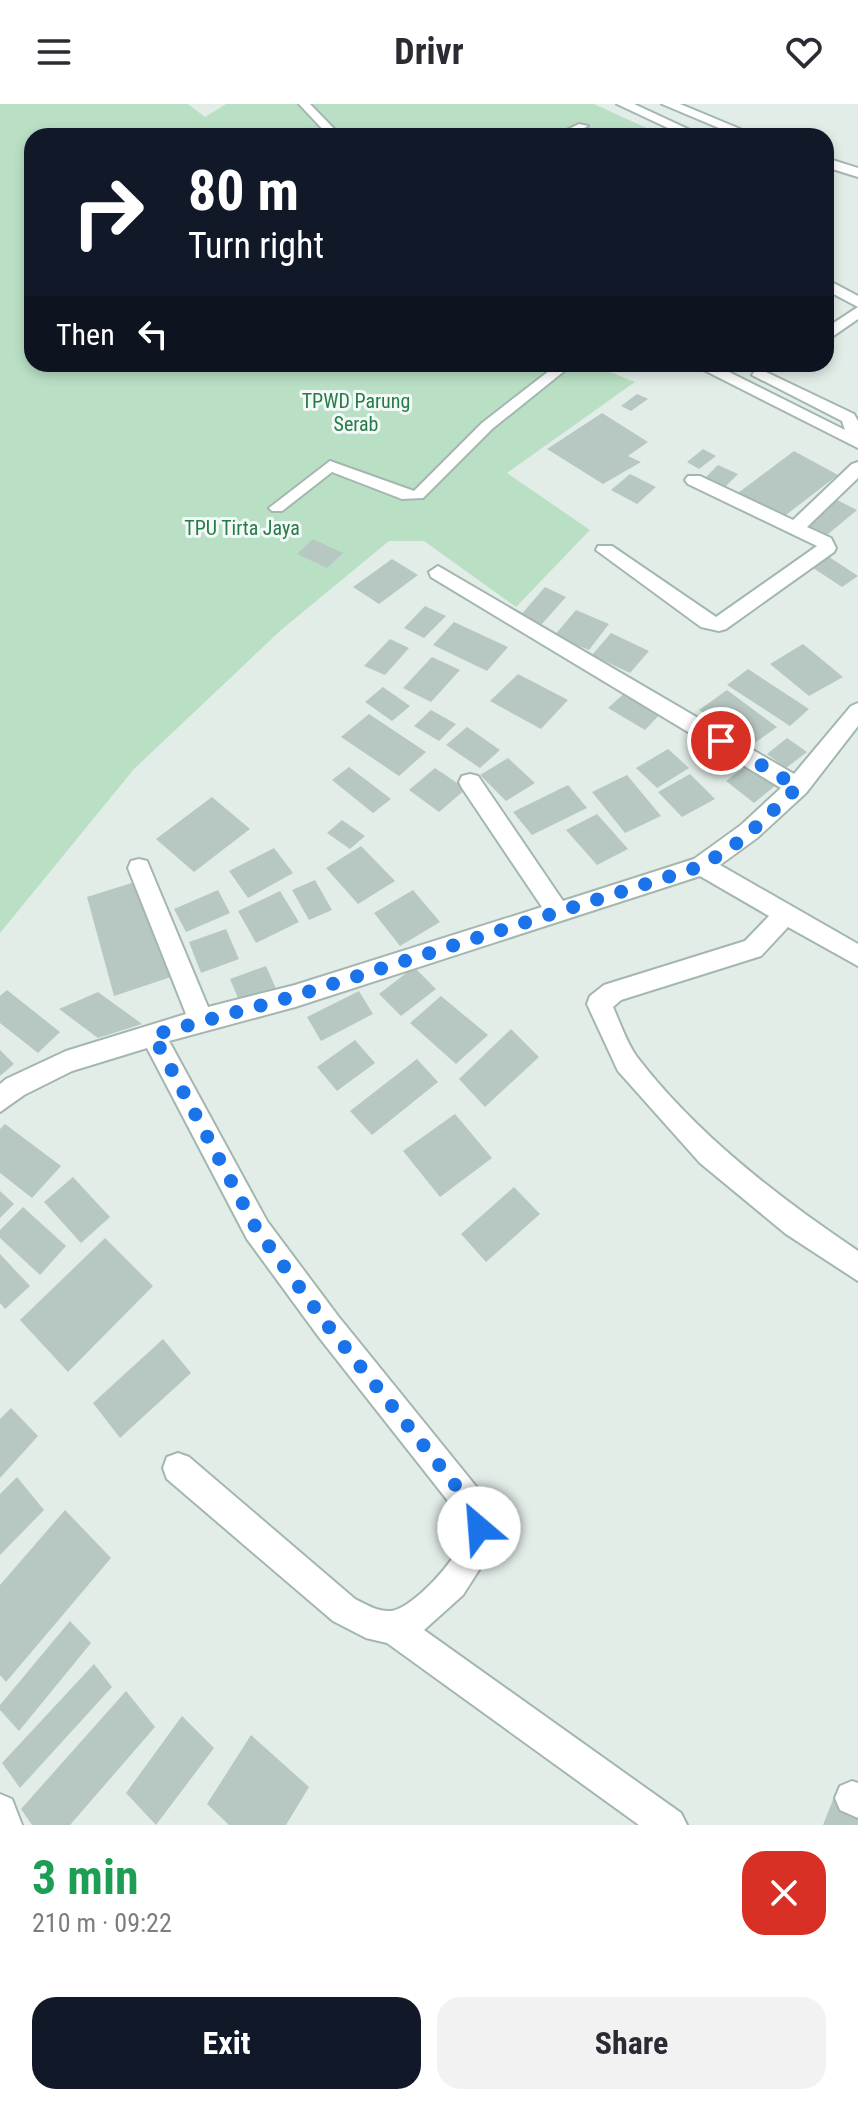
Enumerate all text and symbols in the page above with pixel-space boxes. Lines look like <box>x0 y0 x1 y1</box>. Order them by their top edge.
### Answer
icon: menu <box>32 30 76 74</box>
icon: heart <box>782 30 826 74</box>
text: Drivr <box>394 31 464 73</box>
text: 80 m <box>188 158 299 224</box>
icon: right <box>56 160 160 264</box>
text: Turn right <box>188 225 324 267</box>
icon: left <box>131 312 175 356</box>
text: Then <box>56 317 115 352</box>
park label: TPWD Parung Serab <box>302 389 410 436</box>
park label: TPU Tirta Jaya <box>184 516 300 540</box>
pin <box>687 707 755 775</box>
icon: arrive <box>699 719 743 763</box>
position arrow <box>437 1486 521 1570</box>
text: 3 min <box>32 1849 139 1906</box>
button: close <box>742 1851 826 1935</box>
text: 210 m · 09:22 <box>32 1908 172 1938</box>
button: Exit <box>32 1997 421 2089</box>
button: Share <box>437 1997 826 2089</box>

